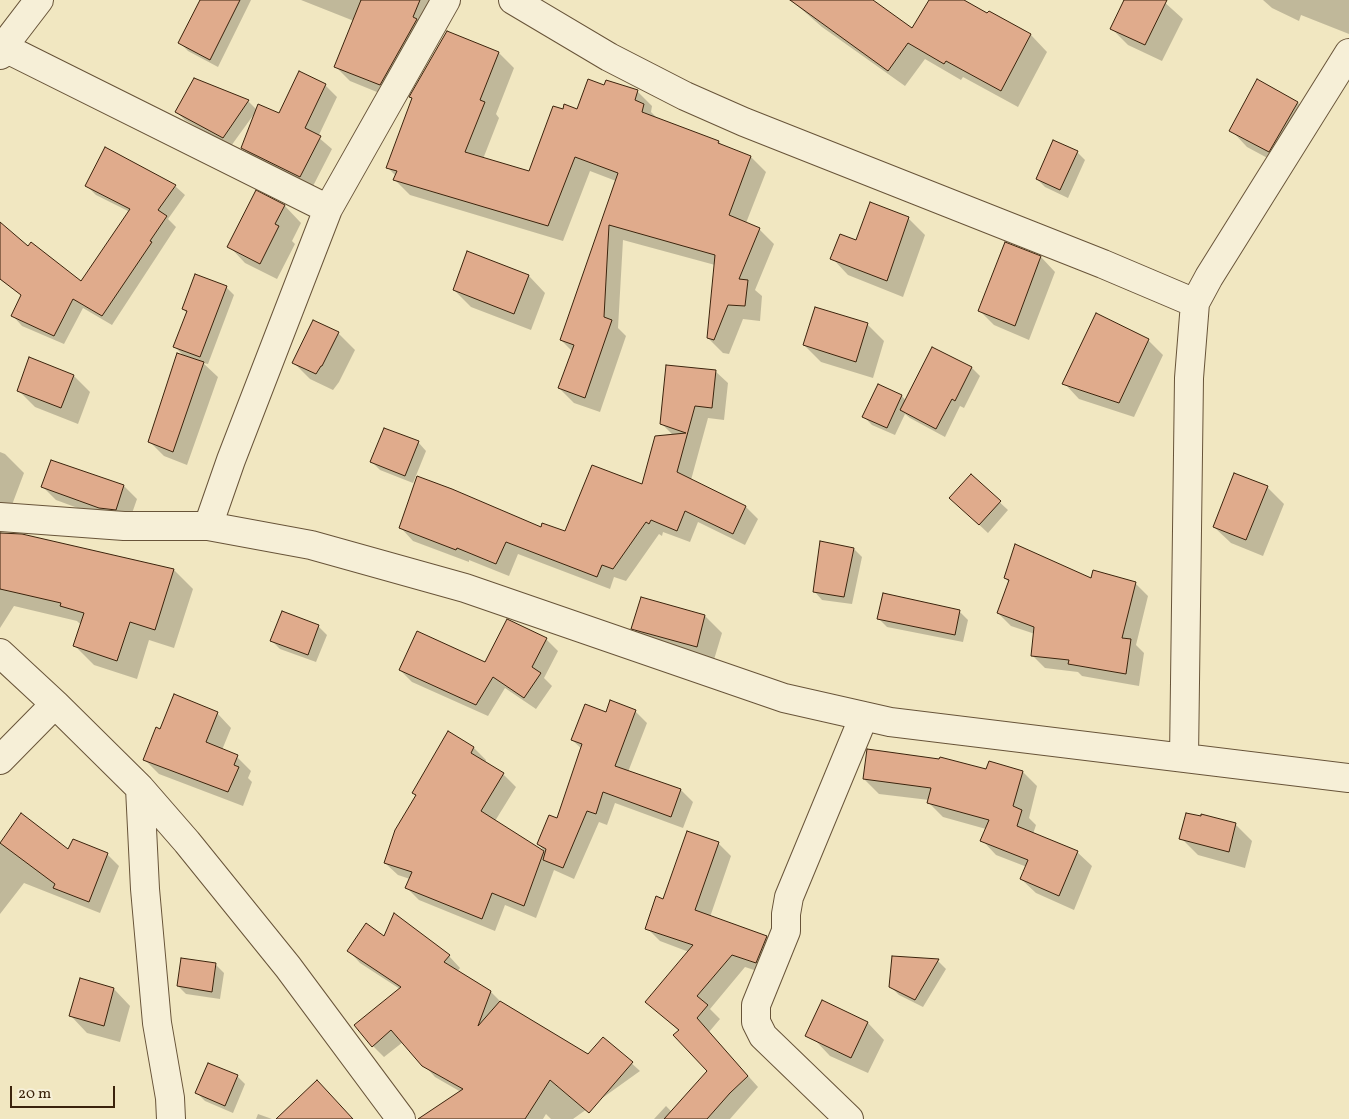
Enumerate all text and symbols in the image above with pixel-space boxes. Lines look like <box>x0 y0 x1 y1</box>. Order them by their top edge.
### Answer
scale bar <box>12 1076 118 1108</box>
text: 20 m <box>18 1084 51 1105</box>

